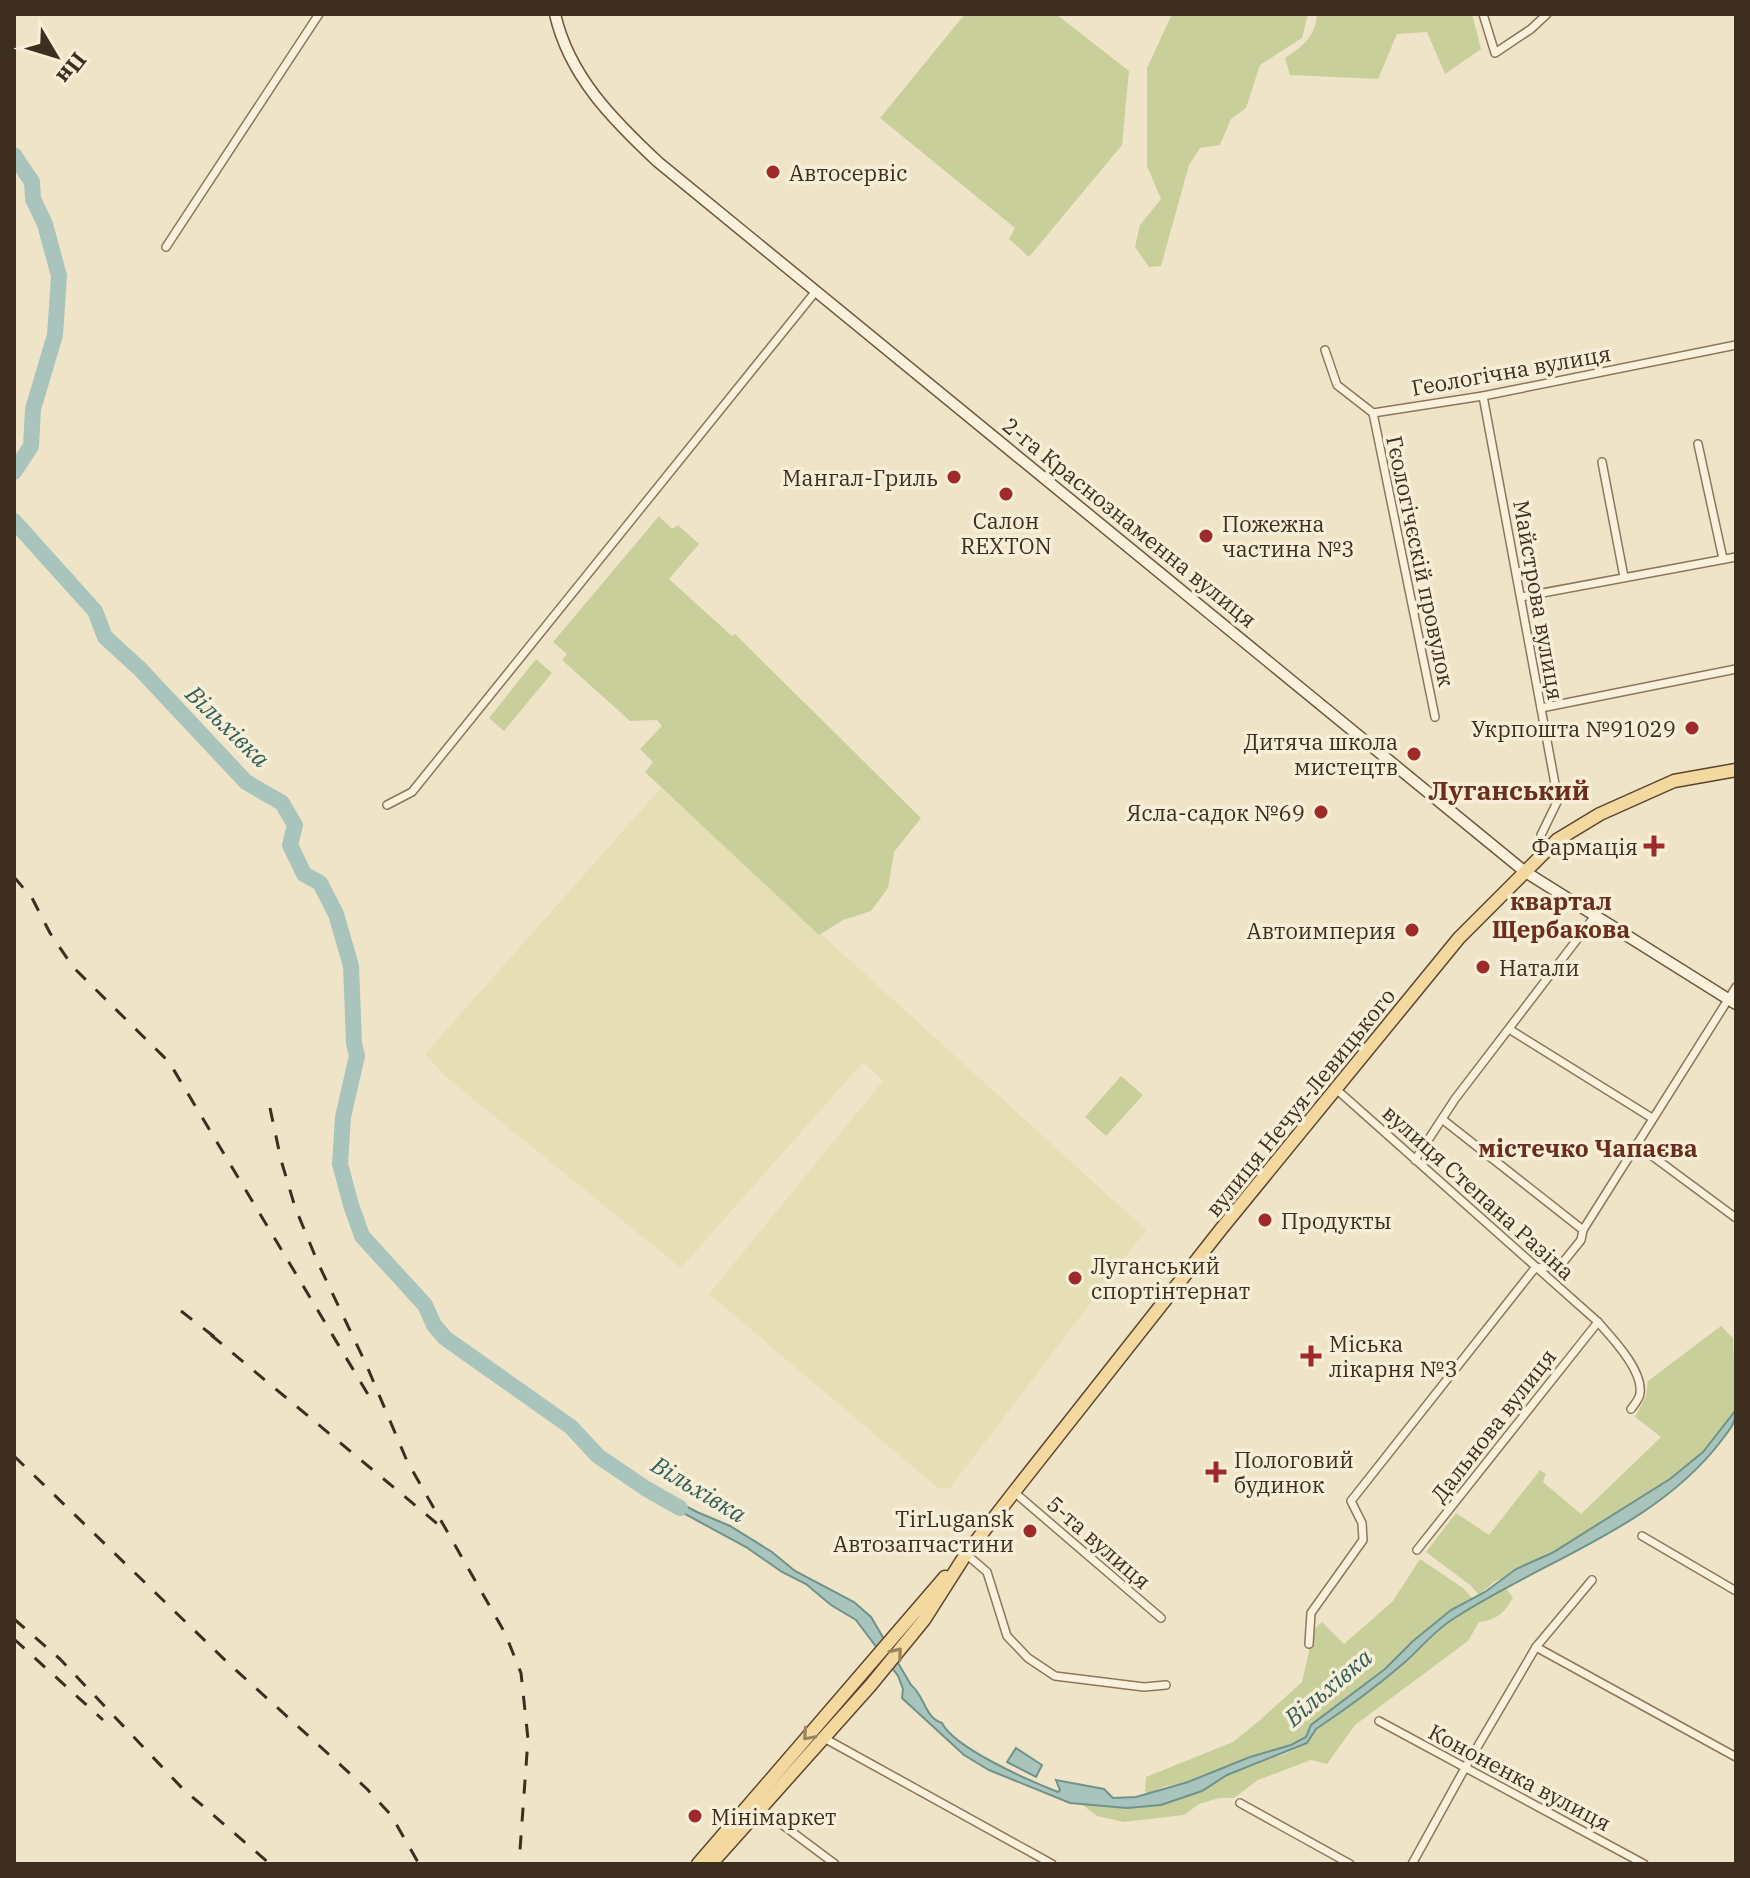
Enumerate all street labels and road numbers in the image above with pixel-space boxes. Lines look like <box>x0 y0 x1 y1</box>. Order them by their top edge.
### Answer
street label: Геологічна вулиця <box>1409 338 1613 402</box>
street label: 2-га Краснознаменна вулиця <box>997 410 1263 634</box>
street label: Гєологічєскій провулок <box>1380 433 1462 689</box>
street label: Майстрова вулиця <box>1507 498 1571 702</box>
street label: вулиця Нечуя-Левицького <box>1199 982 1401 1222</box>
street label: вулиця Степана Разіна <box>1377 1098 1581 1286</box>
street label: Дальнова вулиця <box>1424 1342 1562 1508</box>
street label: 5-та вулиця <box>1041 1489 1157 1595</box>
street label: Кононенка вулиця <box>1424 1717 1616 1837</box>

